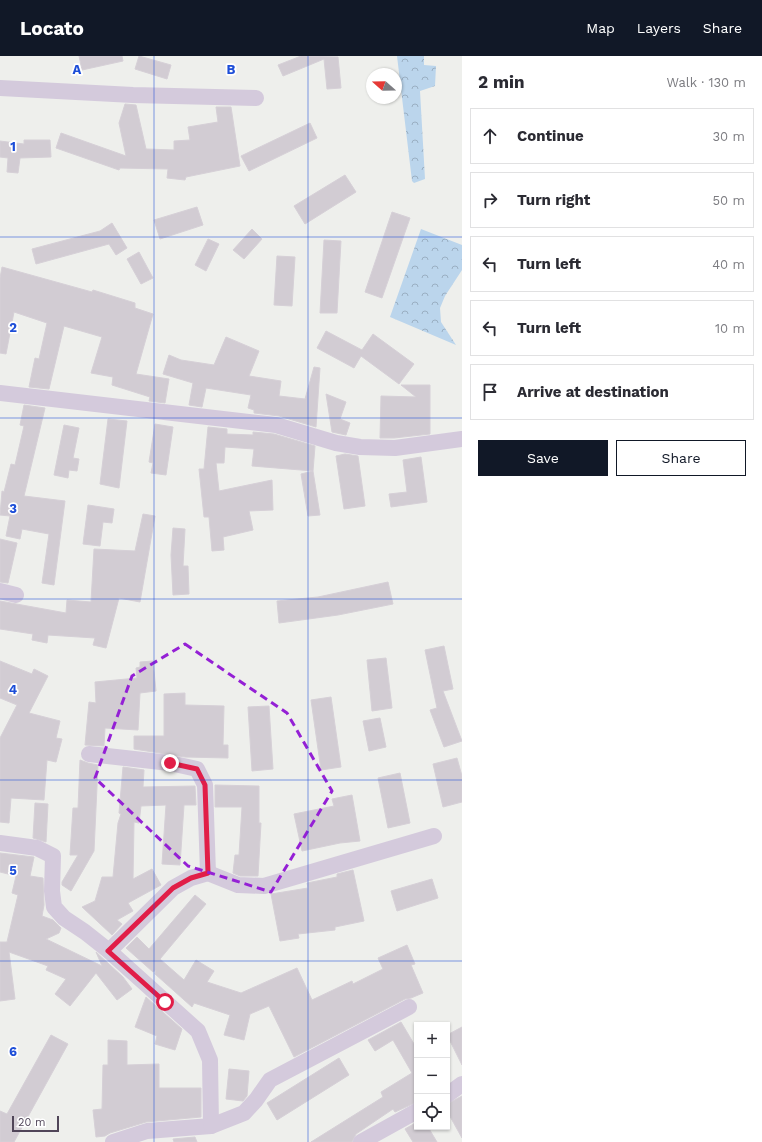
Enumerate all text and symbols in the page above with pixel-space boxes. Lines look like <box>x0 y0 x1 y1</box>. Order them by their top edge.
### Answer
text: Locato <box>20 17 84 40</box>
text: Map <box>586 20 615 36</box>
text: Layers <box>637 20 681 36</box>
text: Share <box>703 20 742 36</box>
text: A <box>73 62 82 77</box>
text: B <box>227 62 236 77</box>
north arrow <box>366 68 402 104</box>
text: 2 min <box>478 72 524 92</box>
text: Walk · 130 m <box>667 75 746 90</box>
icon: ahead <box>479 125 501 147</box>
text: Continue <box>517 127 584 145</box>
text: 30 m <box>713 129 745 144</box>
text: 1 <box>10 139 16 154</box>
icon: right <box>479 189 501 211</box>
text: Turn right <box>517 191 590 209</box>
text: 50 m <box>713 193 745 208</box>
icon: left <box>479 253 501 275</box>
text: Turn left <box>517 255 581 273</box>
text: 40 m <box>712 257 745 272</box>
icon: left <box>479 317 501 339</box>
text: Turn left <box>517 319 581 337</box>
text: 2 <box>9 320 17 335</box>
text: 10 m <box>715 321 745 336</box>
icon: arrive <box>479 381 501 403</box>
text: Arrive at destination <box>517 383 669 401</box>
button: Save <box>478 440 608 476</box>
button: Share <box>616 440 746 476</box>
text: 3 <box>9 501 17 516</box>
text: 4 <box>9 682 18 697</box>
route end <box>161 754 179 772</box>
text: 5 <box>9 863 17 878</box>
route start <box>156 993 174 1011</box>
map controls <box>414 1022 450 1130</box>
button: + <box>414 1022 450 1058</box>
text: 6 <box>9 1044 17 1059</box>
button: − <box>414 1058 450 1094</box>
button: locate <box>414 1094 450 1130</box>
scale bar <box>12 1114 59 1133</box>
text: 20 m <box>18 1116 46 1129</box>

